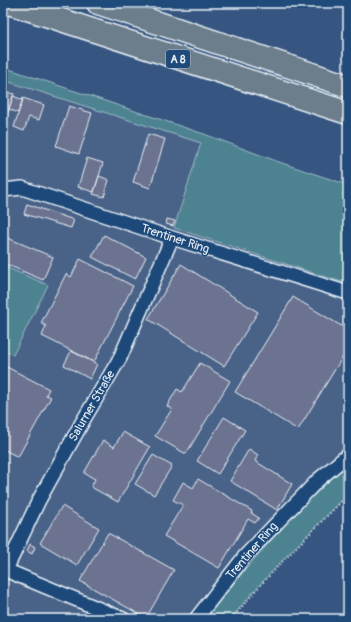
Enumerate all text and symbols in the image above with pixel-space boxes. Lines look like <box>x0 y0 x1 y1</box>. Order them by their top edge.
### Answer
road number: A 8 <box>166 50 190 68</box>
street label: Trentiner Ring <box>139 221 211 257</box>
street label: Salurner Straße <box>66 368 118 444</box>
street label: Trentiner Ring <box>223 519 281 583</box>

